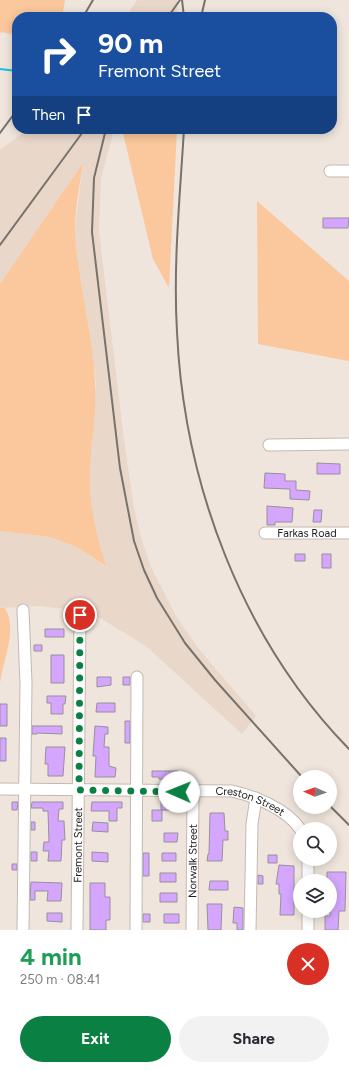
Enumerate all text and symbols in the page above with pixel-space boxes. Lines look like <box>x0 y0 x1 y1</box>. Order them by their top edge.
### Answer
text: 90 m <box>98 26 163 60</box>
icon: right <box>32 28 84 80</box>
text: Fremont Street <box>98 60 221 82</box>
icon: arrive <box>73 104 95 126</box>
text: Then <box>32 106 65 124</box>
street label: Farkas Road <box>277 527 337 540</box>
pin <box>63 598 97 632</box>
icon: arrive <box>69 604 91 626</box>
north arrow <box>293 770 337 814</box>
map controls <box>293 770 337 918</box>
position arrow <box>158 771 200 813</box>
street label: Creston Street <box>215 785 287 819</box>
street label: Fremont Street <box>71 807 85 883</box>
button: search <box>293 822 337 866</box>
street label: Norwalk Street <box>186 824 200 898</box>
button: layers <box>293 874 337 918</box>
text: 4 min <box>20 942 82 971</box>
button: close <box>287 943 329 985</box>
text: 250 m · 08:41 <box>20 972 100 987</box>
button: Exit <box>20 1016 171 1062</box>
button: Share <box>179 1016 329 1062</box>

